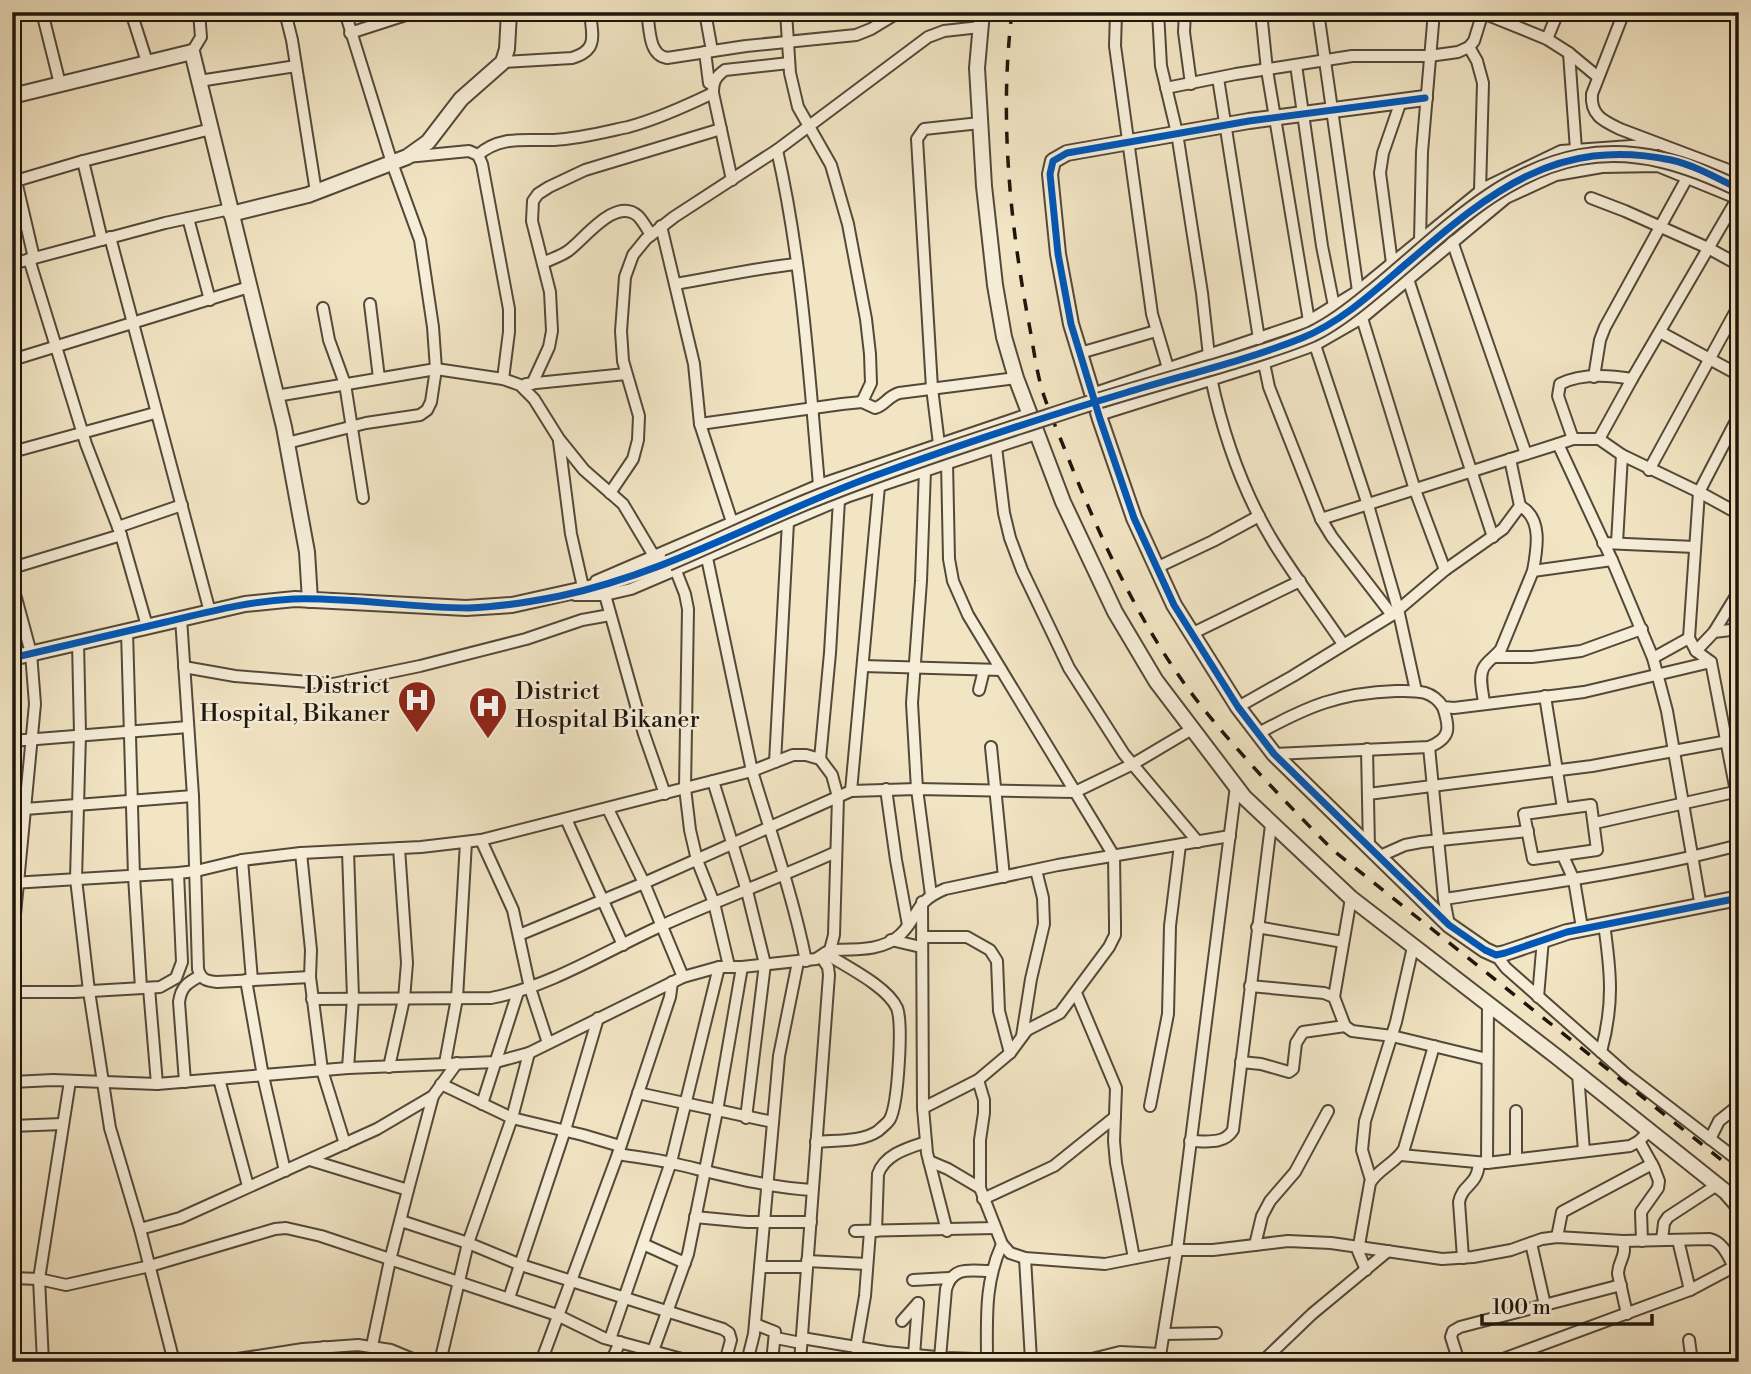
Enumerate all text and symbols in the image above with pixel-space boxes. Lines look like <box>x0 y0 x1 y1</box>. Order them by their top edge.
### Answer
place label: District Hospital, Bikaner <box>200 671 390 729</box>
place label: District Hospital Bikaner <box>515 677 700 735</box>
hospital icon: District Hospital, Bikaner <box>396 679 438 734</box>
hospital icon: District Hospital Bikaner <box>467 685 509 740</box>
scale bar <box>1482 1283 1651 1327</box>
text: 100 m <box>1492 1295 1551 1321</box>

